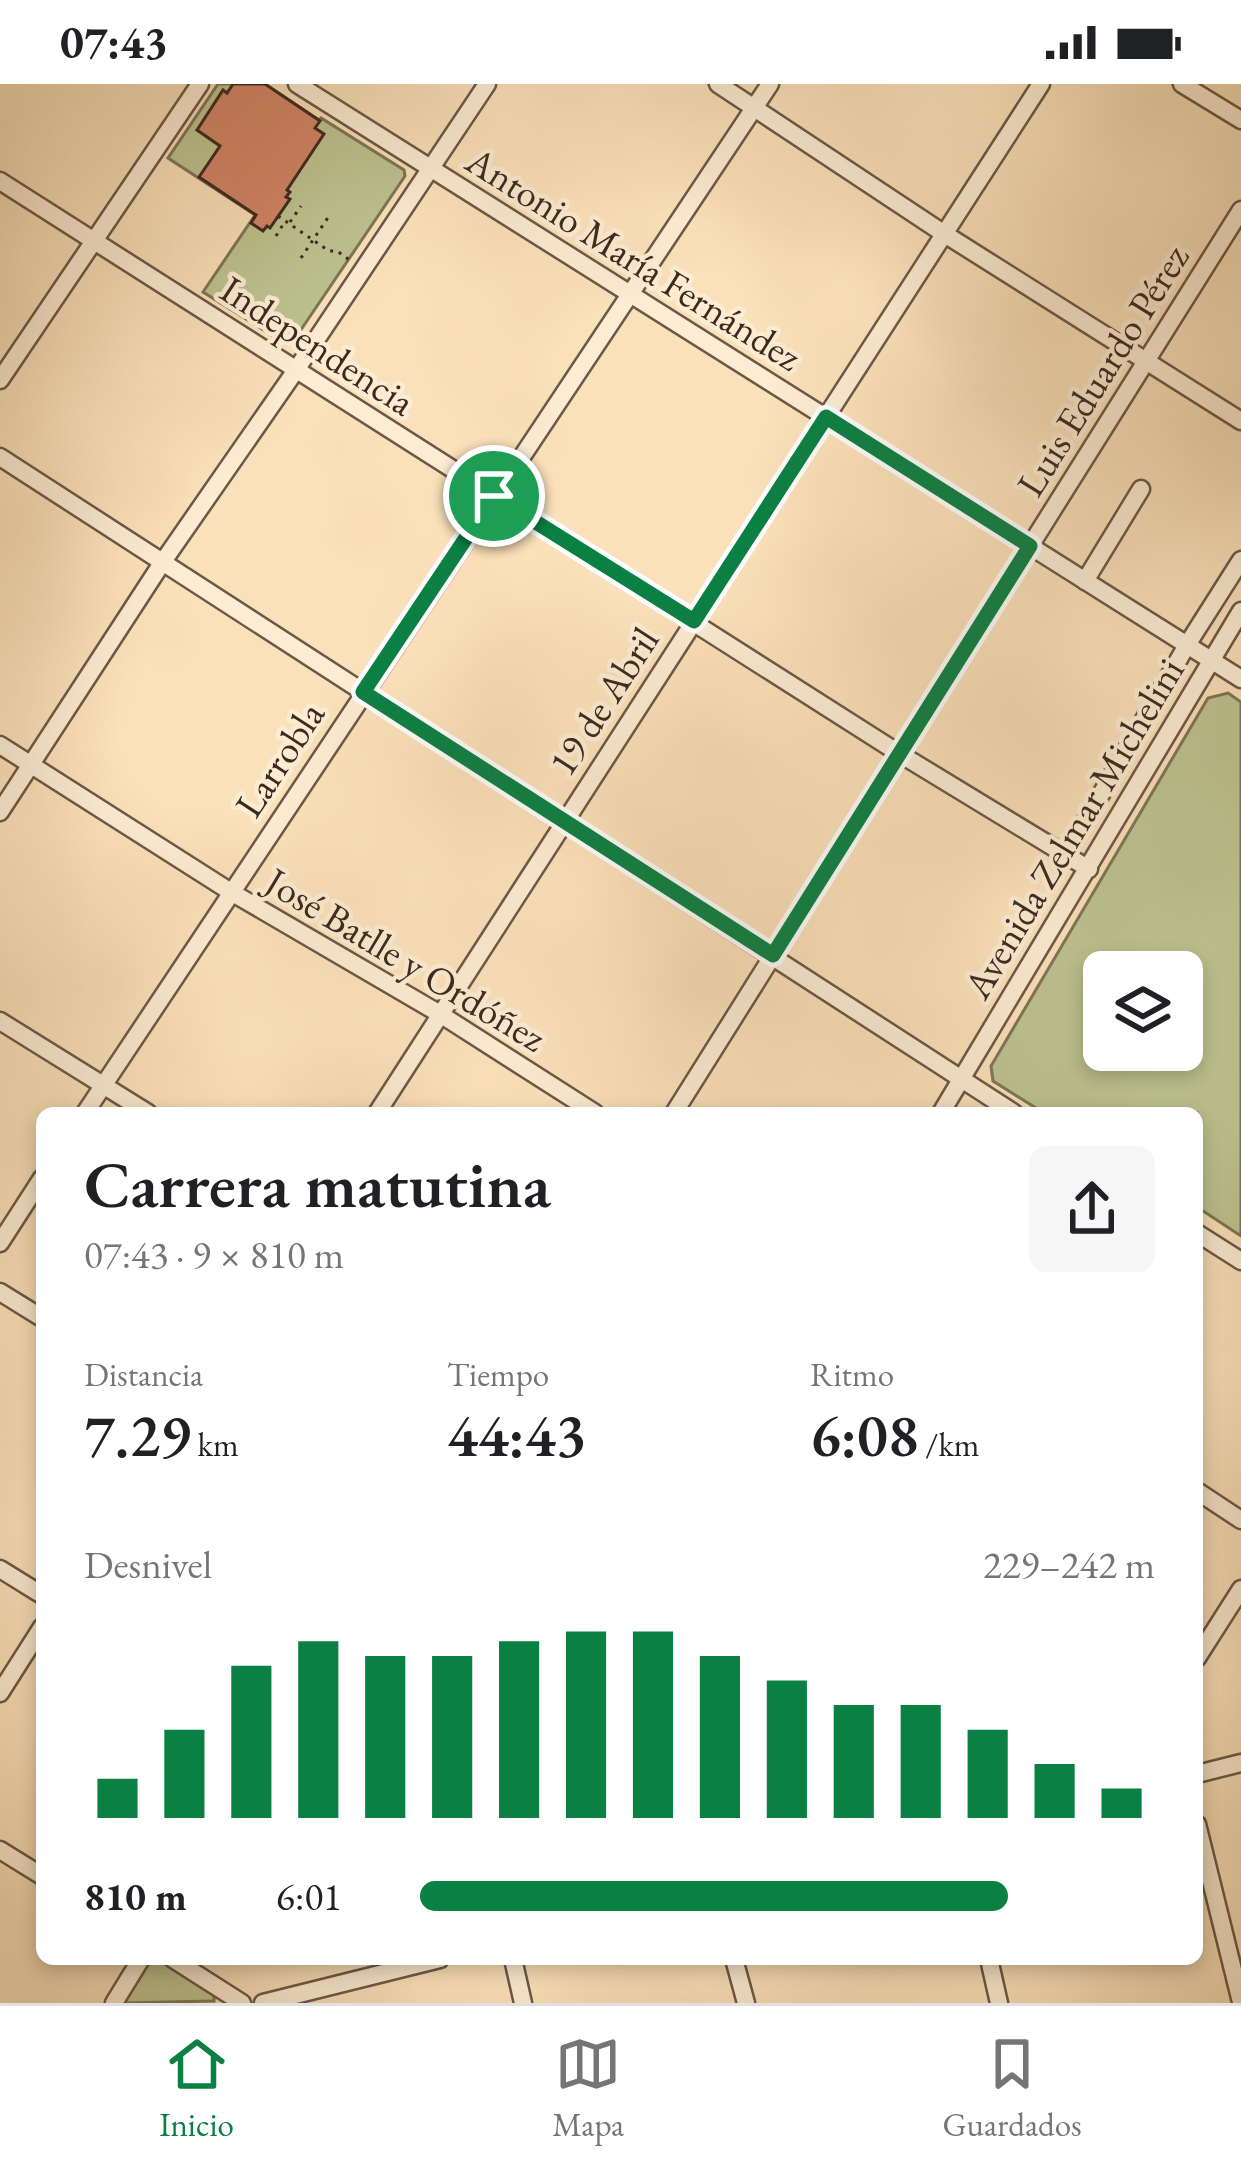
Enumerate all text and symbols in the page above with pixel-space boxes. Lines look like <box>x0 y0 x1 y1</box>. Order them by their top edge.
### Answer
text: 07:43 <box>60 13 168 71</box>
street label: Antonio María Fernández <box>456 134 811 382</box>
street label: Luis Eduardo Pérez <box>1005 234 1200 506</box>
street label: Independencia <box>211 264 425 427</box>
pin <box>443 445 545 547</box>
icon: arrive <box>461 463 527 529</box>
street label: 19 de Abril <box>537 617 670 785</box>
street label: Avenida Zelmar Michelini <box>951 649 1195 1009</box>
street label: Larrobla <box>223 691 336 827</box>
street label: José Batlle y Ordóñez <box>254 854 555 1063</box>
map controls <box>1083 951 1203 1071</box>
button: layers <box>1083 951 1203 1071</box>
text: Carrera matutina <box>84 1141 551 1227</box>
button: share <box>1029 1146 1155 1272</box>
text: 07:43 · 9 × 810 m <box>84 1229 344 1280</box>
text: Distancia <box>84 1353 203 1396</box>
text: Tiempo <box>447 1353 549 1396</box>
text: Ritmo <box>810 1353 894 1396</box>
text: 7.29 <box>84 1396 191 1474</box>
text: 44:43 <box>447 1396 586 1474</box>
text: 6:08 <box>810 1396 919 1474</box>
text: km <box>191 1423 239 1466</box>
text: /km <box>919 1423 980 1466</box>
text: Desnivel <box>84 1539 212 1590</box>
text: 229–242 m <box>983 1539 1155 1590</box>
text: 810 m <box>84 1871 187 1922</box>
text: 6:01 <box>276 1871 342 1922</box>
tab: Inicio <box>159 2031 234 2146</box>
tab: Mapa <box>552 2031 624 2146</box>
tab: Guardados <box>943 2031 1082 2146</box>

